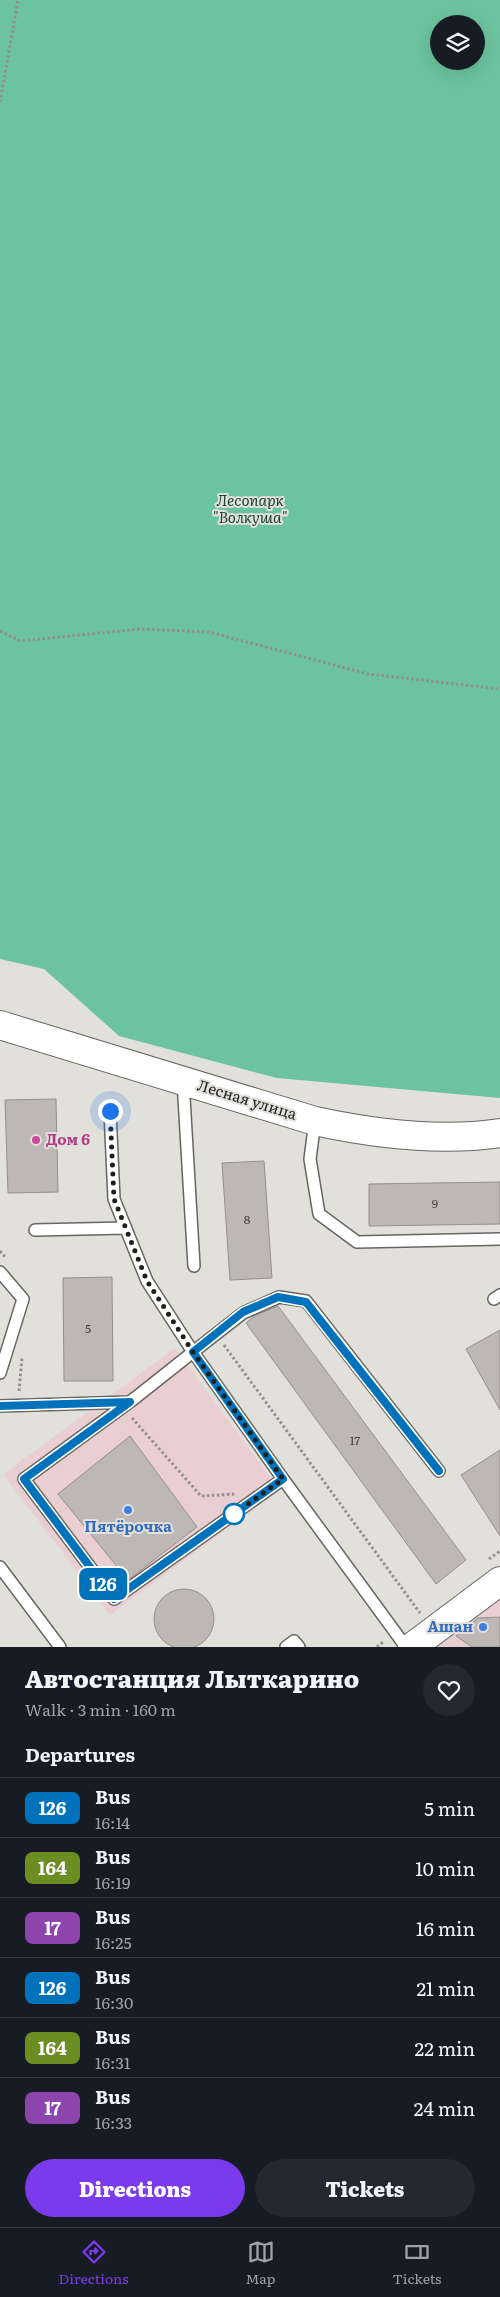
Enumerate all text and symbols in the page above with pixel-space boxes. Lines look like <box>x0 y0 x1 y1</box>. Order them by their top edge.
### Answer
map controls <box>430 15 485 70</box>
button: layers <box>430 15 485 70</box>
park label: Лесопарк "Волкуша" <box>212 488 288 528</box>
street label: Лесная улица <box>195 1073 301 1125</box>
your location <box>98 1099 123 1124</box>
place label: Дом 6 <box>46 1127 90 1150</box>
marker: Дом 6 <box>30 1134 42 1146</box>
house number: 9 <box>432 1194 438 1212</box>
house number: 8 <box>244 1210 251 1228</box>
house number: 5 <box>85 1319 91 1337</box>
house number: 17 <box>350 1431 360 1449</box>
unlabelled marker <box>223 1503 245 1525</box>
marker: Пятёрочка <box>122 1504 134 1516</box>
place label: Пятёрочка <box>84 1514 172 1537</box>
line badge: 126 <box>74 1568 132 1600</box>
text: 126 <box>89 1570 117 1597</box>
place label: Ашан <box>428 1614 473 1637</box>
marker: Ашан <box>477 1621 489 1633</box>
text: Автостанция Лыткарино <box>25 1660 359 1695</box>
button: heart <box>423 1664 475 1716</box>
text: Walk · 3 min · 160 m <box>25 1697 176 1721</box>
text: Departures <box>25 1740 135 1768</box>
text: Bus <box>95 1782 130 1810</box>
text: 126 <box>39 1794 66 1821</box>
text: 5 min <box>424 1794 475 1822</box>
text: 16:14 <box>95 1810 130 1834</box>
text: Bus <box>95 1842 130 1870</box>
text: 164 <box>38 1854 67 1881</box>
text: 10 min <box>415 1854 475 1882</box>
text: 16:19 <box>95 1870 130 1894</box>
text: Bus <box>95 1902 130 1930</box>
text: 17 <box>44 1914 61 1941</box>
text: 16 min <box>416 1914 475 1942</box>
text: 16:25 <box>95 1930 132 1954</box>
text: Bus <box>95 1962 130 1990</box>
text: 126 <box>39 1974 66 2001</box>
text: 21 min <box>416 1974 475 2002</box>
text: 16:30 <box>95 1990 133 2014</box>
text: Bus <box>95 2022 130 2050</box>
text: 164 <box>38 2034 67 2061</box>
text: 22 min <box>415 2034 475 2062</box>
text: 16:31 <box>95 2050 130 2074</box>
text: Bus <box>95 2082 130 2110</box>
text: 17 <box>44 2094 61 2121</box>
text: 24 min <box>414 2094 475 2122</box>
text: 16:33 <box>95 2110 132 2134</box>
button: Directions <box>25 2159 245 2217</box>
button: Tickets <box>255 2159 475 2217</box>
tab: Directions <box>59 2238 129 2288</box>
tab: Map <box>246 2238 275 2288</box>
tab: Tickets <box>393 2238 441 2288</box>

